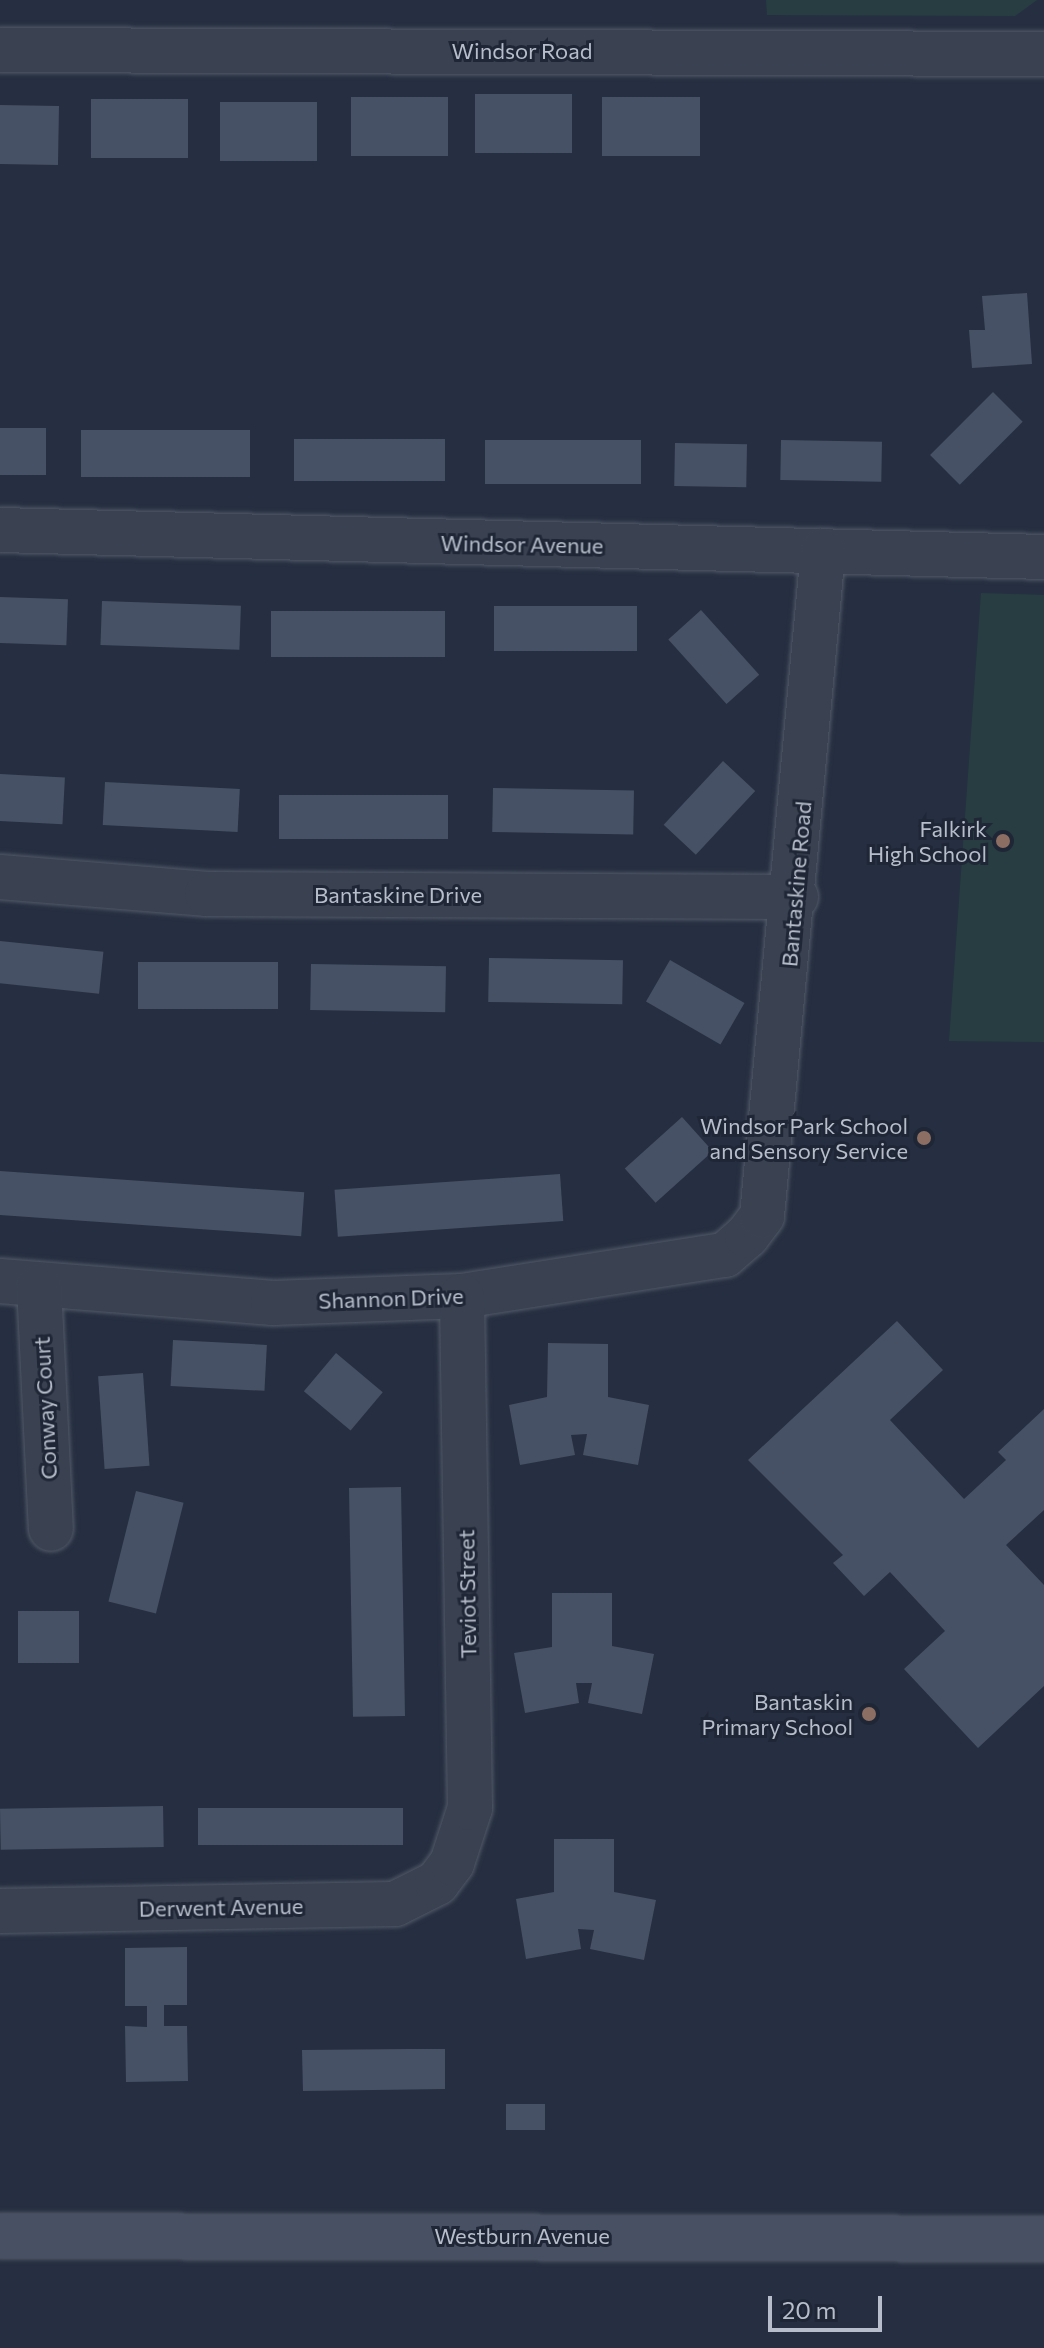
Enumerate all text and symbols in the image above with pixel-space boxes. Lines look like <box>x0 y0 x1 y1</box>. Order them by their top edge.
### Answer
street label: Windsor Road <box>452 38 592 64</box>
street label: Windsor Avenue <box>440 529 604 559</box>
street label: Bantaskine Road <box>776 800 816 968</box>
place label: Falkirk High School <box>868 815 987 866</box>
marker: Falkirk High School <box>994 832 1012 850</box>
street label: Bantaskine Drive <box>314 882 482 908</box>
place label: Windsor Park School and Sensory Service <box>700 1112 908 1164</box>
marker: Windsor Park School and Sensory Service <box>915 1129 933 1147</box>
street label: Shannon Drive <box>318 1282 464 1314</box>
street label: Conway Court <box>28 1336 62 1480</box>
street label: Teviot Street <box>453 1529 481 1659</box>
place label: Bantaskin Primary School <box>701 1688 853 1740</box>
marker: Bantaskin Primary School <box>860 1705 878 1723</box>
street label: Derwent Avenue <box>138 1892 304 1922</box>
street label: Westburn Avenue <box>434 2223 610 2249</box>
scale bar <box>772 2280 886 2330</box>
text: 20 m <box>782 2295 836 2324</box>

